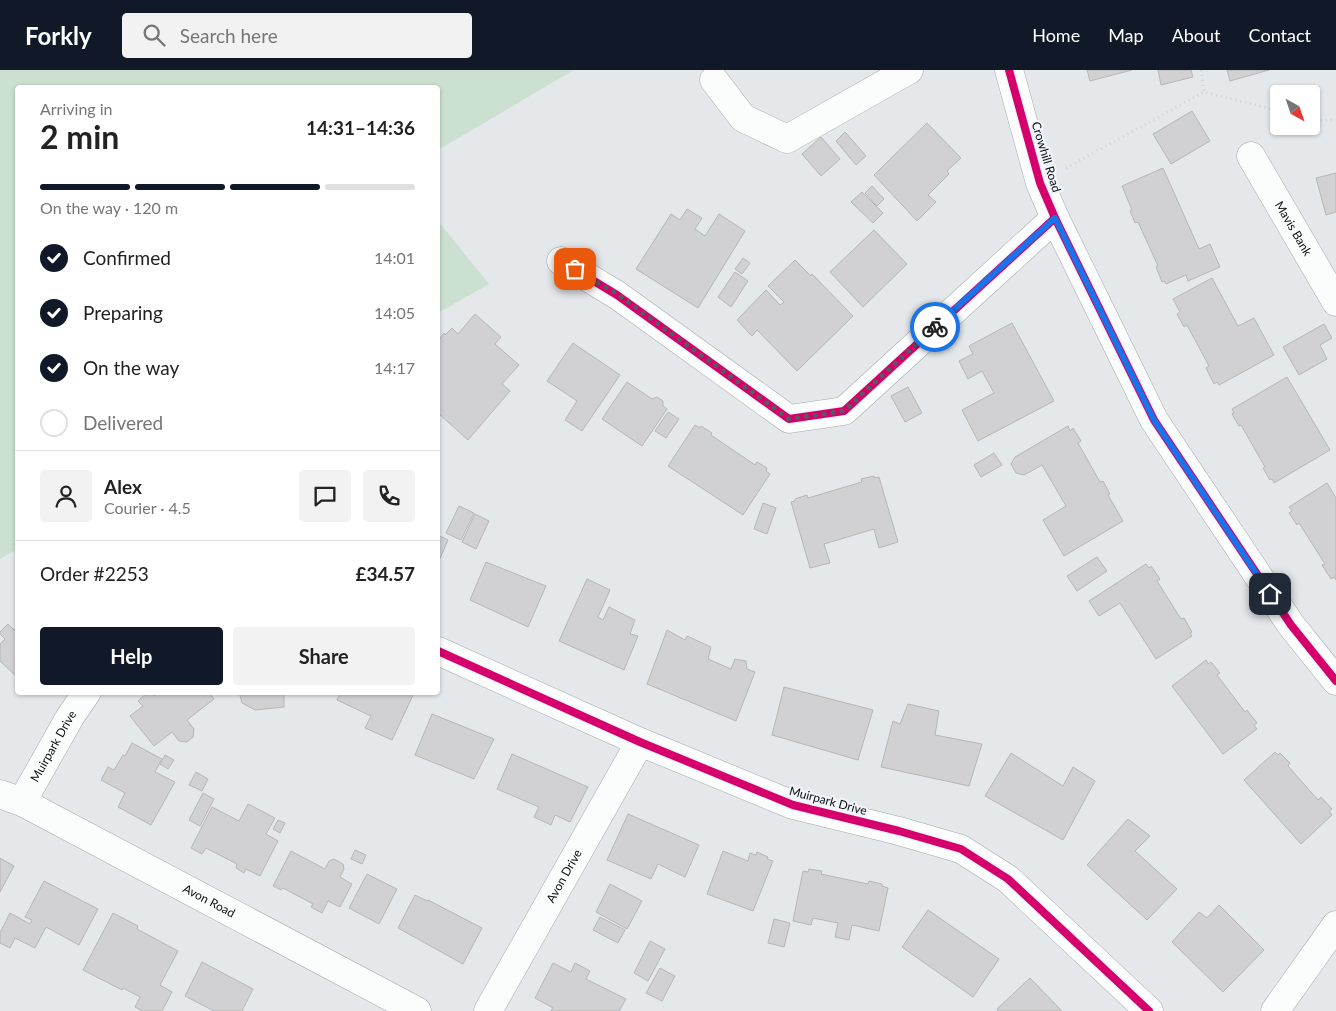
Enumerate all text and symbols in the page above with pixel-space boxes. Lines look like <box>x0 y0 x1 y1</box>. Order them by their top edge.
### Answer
search box <box>122 13 472 58</box>
text: Forkly <box>25 21 92 50</box>
icon: search <box>140 21 168 49</box>
text: Search here <box>180 24 278 47</box>
text: Home <box>1032 24 1080 46</box>
text: Map <box>1108 24 1144 46</box>
text: About <box>1172 24 1221 46</box>
text: Contact <box>1249 24 1311 46</box>
north arrow <box>1270 85 1320 135</box>
map controls <box>1270 85 1320 135</box>
text: Arriving in <box>40 99 113 118</box>
text: 14:31–14:36 <box>306 116 415 139</box>
text: 2 min <box>40 117 119 156</box>
street label: Crowhill Road <box>1029 120 1064 194</box>
text: On the way · 120 m <box>40 198 178 217</box>
street label: Mavis Bank <box>1272 198 1316 259</box>
icon: check <box>40 244 68 272</box>
text: Confirmed <box>83 246 171 269</box>
text: 14:01 <box>374 248 415 267</box>
pin <box>554 248 596 290</box>
icon: bag <box>561 255 589 283</box>
icon: check <box>40 299 68 327</box>
text: Preparing <box>83 301 163 324</box>
courier <box>910 302 960 352</box>
text: 14:05 <box>374 303 415 322</box>
icon: bike <box>921 313 949 341</box>
icon: check <box>40 354 68 382</box>
text: On the way <box>83 356 179 379</box>
text: 14:17 <box>374 358 415 377</box>
text: Delivered <box>83 411 163 434</box>
button: person <box>40 470 92 522</box>
button: chat <box>299 470 351 522</box>
button: phone <box>363 470 415 522</box>
text: Alex <box>104 475 142 498</box>
text: Courier · 4.5 <box>104 498 191 517</box>
text: Order #2253 <box>40 562 149 585</box>
text: £34.57 <box>355 562 415 585</box>
pin <box>1249 573 1291 615</box>
icon: home <box>1256 580 1284 608</box>
button: Help <box>40 627 223 685</box>
button: Share <box>233 627 415 685</box>
street label: Muirpark Drive <box>27 707 79 785</box>
street label: Muirpark Drive <box>788 783 869 818</box>
street label: Avon Drive <box>543 846 585 905</box>
street label: Avon Road <box>181 881 238 920</box>

